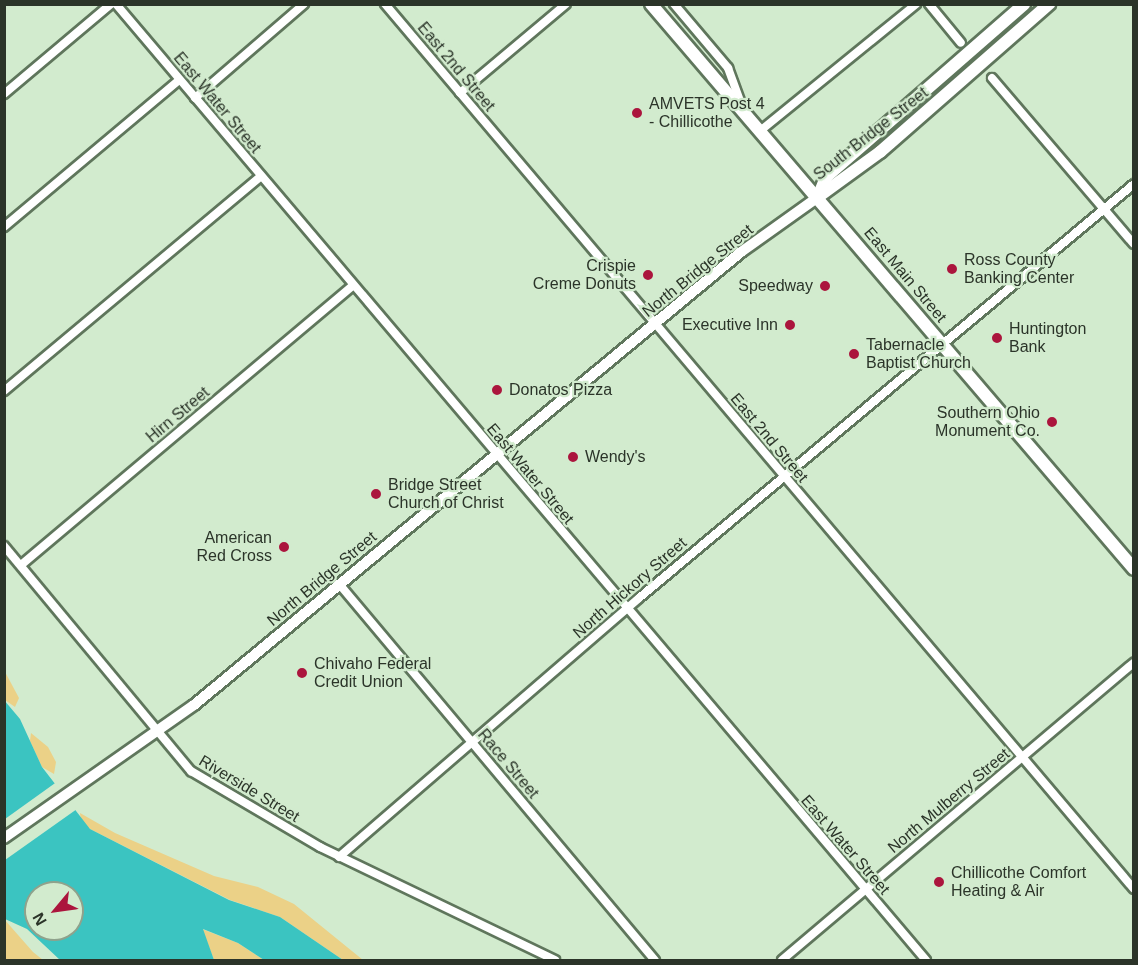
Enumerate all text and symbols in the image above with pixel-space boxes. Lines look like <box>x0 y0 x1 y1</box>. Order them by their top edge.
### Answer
street label: East 2nd Street <box>413 19 499 115</box>
street label: East Water Street <box>169 49 265 157</box>
street label: South Bridge Street <box>810 83 932 185</box>
place label: AMVETS Post 4 - Chillicothe <box>649 94 765 132</box>
marker: AMVETS Post 4 - Chillicothe <box>630 106 644 120</box>
street label: North Bridge Street <box>639 220 757 322</box>
street label: East Main Street <box>860 224 950 326</box>
place label: Ross County Banking Center <box>964 250 1074 288</box>
place label: Crispie Creme Donuts <box>533 256 636 294</box>
marker: Ross County Banking Center <box>945 262 959 276</box>
marker: Crispie Creme Donuts <box>641 268 655 282</box>
place label: Speedway <box>738 276 813 296</box>
marker: Speedway <box>818 279 832 293</box>
place label: Executive Inn <box>682 315 778 335</box>
marker: Executive Inn <box>783 318 797 332</box>
place label: Huntington Bank <box>1009 319 1086 357</box>
marker: Huntington Bank <box>990 331 1004 345</box>
place label: Tabernacle Baptist Church <box>866 335 971 373</box>
marker: Tabernacle Baptist Church <box>847 347 861 361</box>
place label: Donatos Pizza <box>509 380 612 400</box>
street label: Hirn Street <box>143 383 213 447</box>
marker: Donatos Pizza <box>490 383 504 397</box>
street label: East 2nd Street <box>726 390 812 486</box>
place label: Southern Ohio Monument Co. <box>935 403 1040 441</box>
marker: Southern Ohio Monument Co. <box>1045 415 1059 429</box>
street label: East Water Street <box>482 420 578 528</box>
place label: Wendy's <box>585 447 646 467</box>
marker: Wendy's <box>566 450 580 464</box>
place label: Bridge Street Church of Christ <box>388 475 504 513</box>
marker: Bridge Street Church of Christ <box>369 487 383 501</box>
place label: American Red Cross <box>196 528 272 566</box>
street label: North Bridge Street <box>263 528 381 630</box>
street label: North Hickory Street <box>569 534 691 642</box>
marker: American Red Cross <box>277 540 291 554</box>
place label: Chivaho Federal Credit Union <box>314 654 431 692</box>
marker: Chivaho Federal Credit Union <box>295 666 309 680</box>
street label: Race Street <box>473 725 543 803</box>
street label: North Mulberry Street <box>884 744 1014 858</box>
street label: Riverside Street <box>195 751 303 827</box>
street label: East Water Street <box>797 791 893 899</box>
place label: Chillicothe Comfort Heating & Air <box>951 863 1086 901</box>
marker: Chillicothe Comfort Heating & Air <box>932 875 946 889</box>
north arrow <box>24 881 84 941</box>
text: N <box>29 910 50 928</box>

